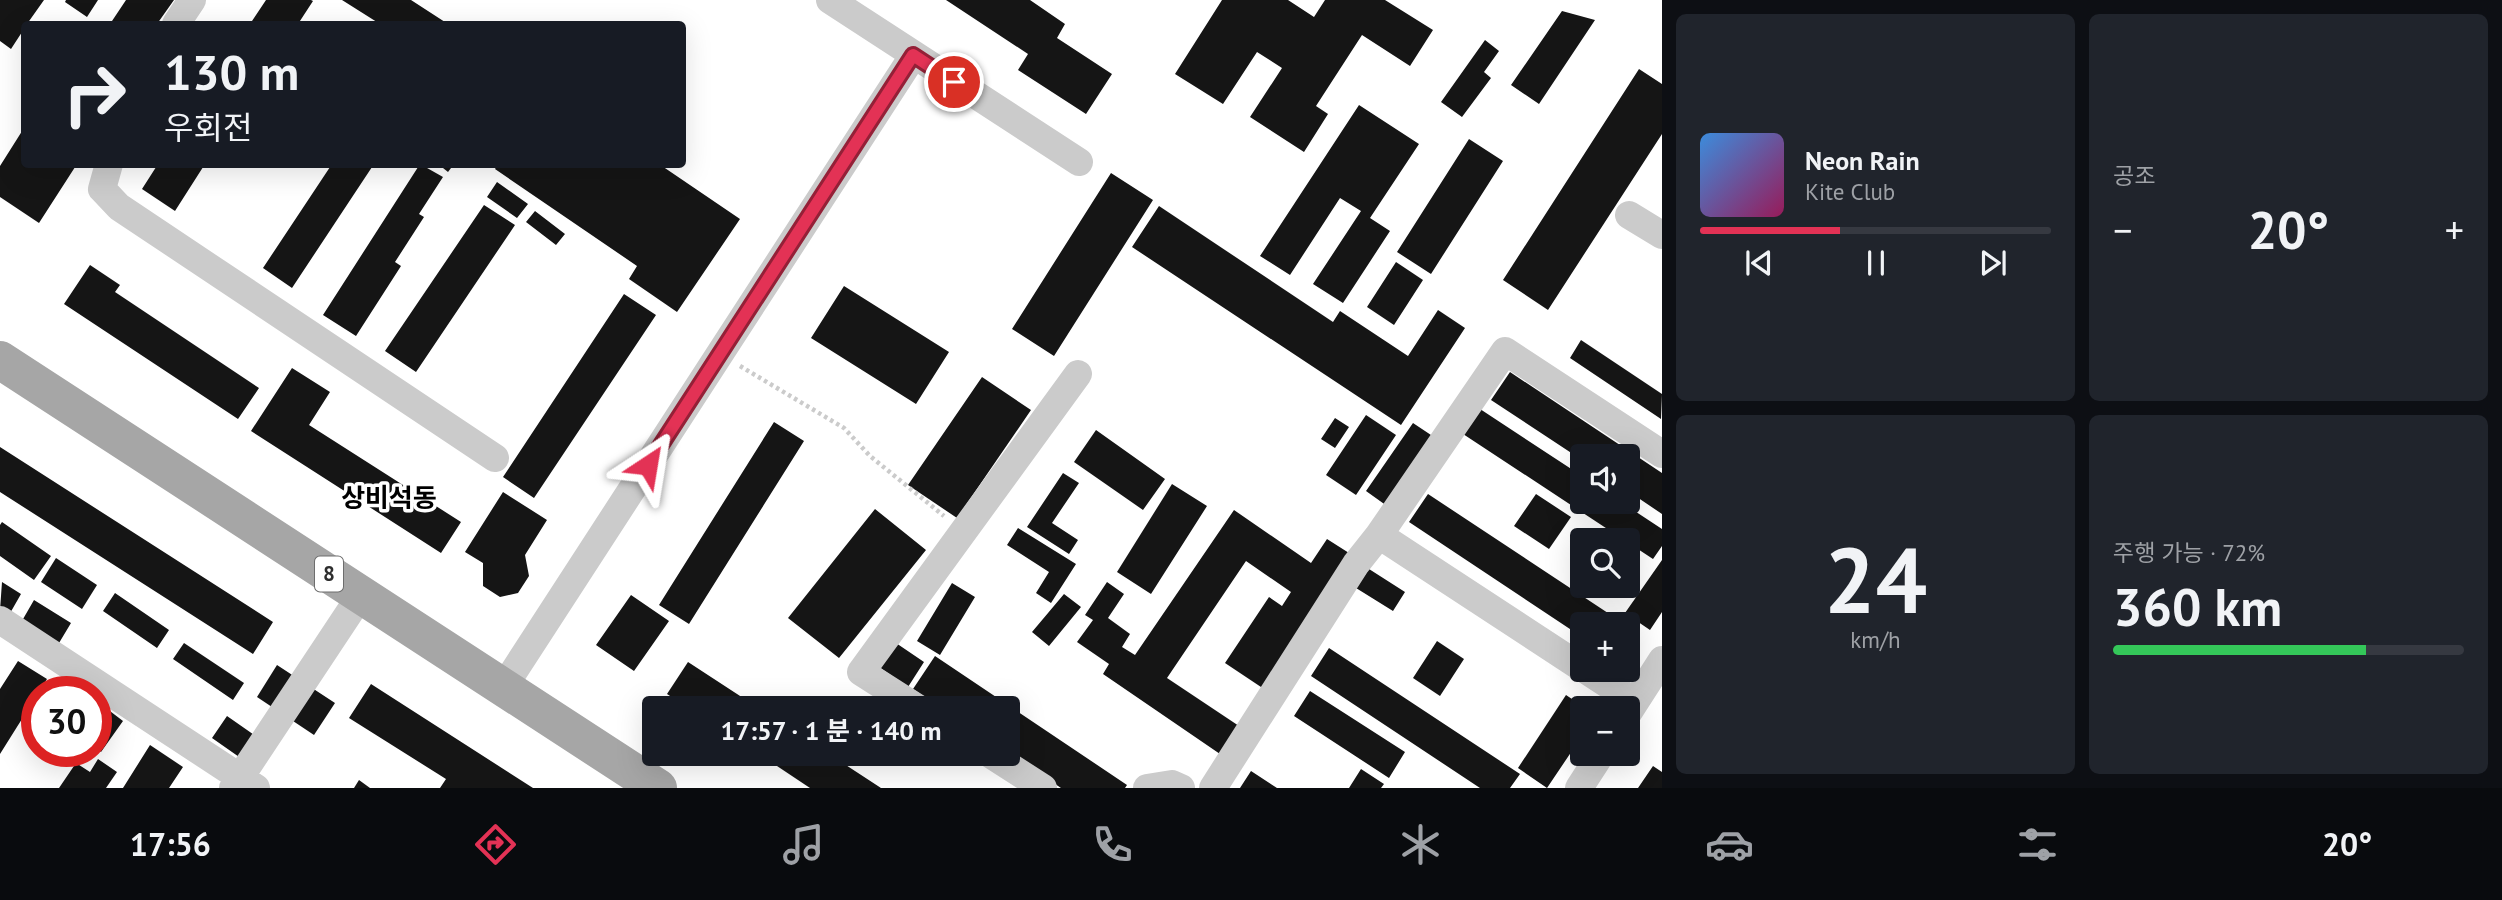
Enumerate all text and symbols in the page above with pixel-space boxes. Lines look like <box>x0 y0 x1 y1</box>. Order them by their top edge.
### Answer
text: 130 m <box>164 40 299 104</box>
icon: right <box>49 49 140 140</box>
pin <box>924 52 984 112</box>
icon: arrive <box>935 63 973 101</box>
text: 우회전 <box>164 106 252 148</box>
text: Neon Rain <box>1805 144 1920 177</box>
text: 공조 <box>2113 161 2155 190</box>
text: Kite Club <box>1805 177 1895 206</box>
text: 20° <box>2248 196 2329 263</box>
text: − <box>2113 205 2132 254</box>
text: + <box>2445 205 2464 254</box>
icon: previous <box>1740 244 1778 282</box>
icon: pause <box>1857 244 1895 282</box>
icon: next <box>1974 244 2012 282</box>
position arrow <box>611 428 685 502</box>
map controls <box>1570 444 1640 766</box>
button: sound <box>1570 444 1640 514</box>
district label: 상비석동 <box>341 481 437 514</box>
text: 24 <box>1824 520 1927 638</box>
button: search <box>1570 528 1640 598</box>
text: 주행 가능 · 72% <box>2113 538 2265 567</box>
road number: 8 <box>315 556 343 592</box>
text: 360 km <box>2113 573 2282 640</box>
button: + <box>1570 612 1640 682</box>
text: km/h <box>1850 625 1901 654</box>
speed limit sign: 30 <box>21 676 112 767</box>
button: − <box>1570 696 1640 766</box>
text: 17:57 · 1 분 · 140 m <box>720 714 942 747</box>
icon: directions <box>471 820 520 869</box>
icon: music <box>779 820 828 869</box>
icon: phone <box>1088 820 1137 869</box>
icon: climate <box>1396 820 1445 869</box>
icon: car <box>1705 820 1754 869</box>
icon: filters <box>2013 820 2062 869</box>
text: 17:56 <box>130 823 211 865</box>
text: 20° <box>2322 823 2372 865</box>

